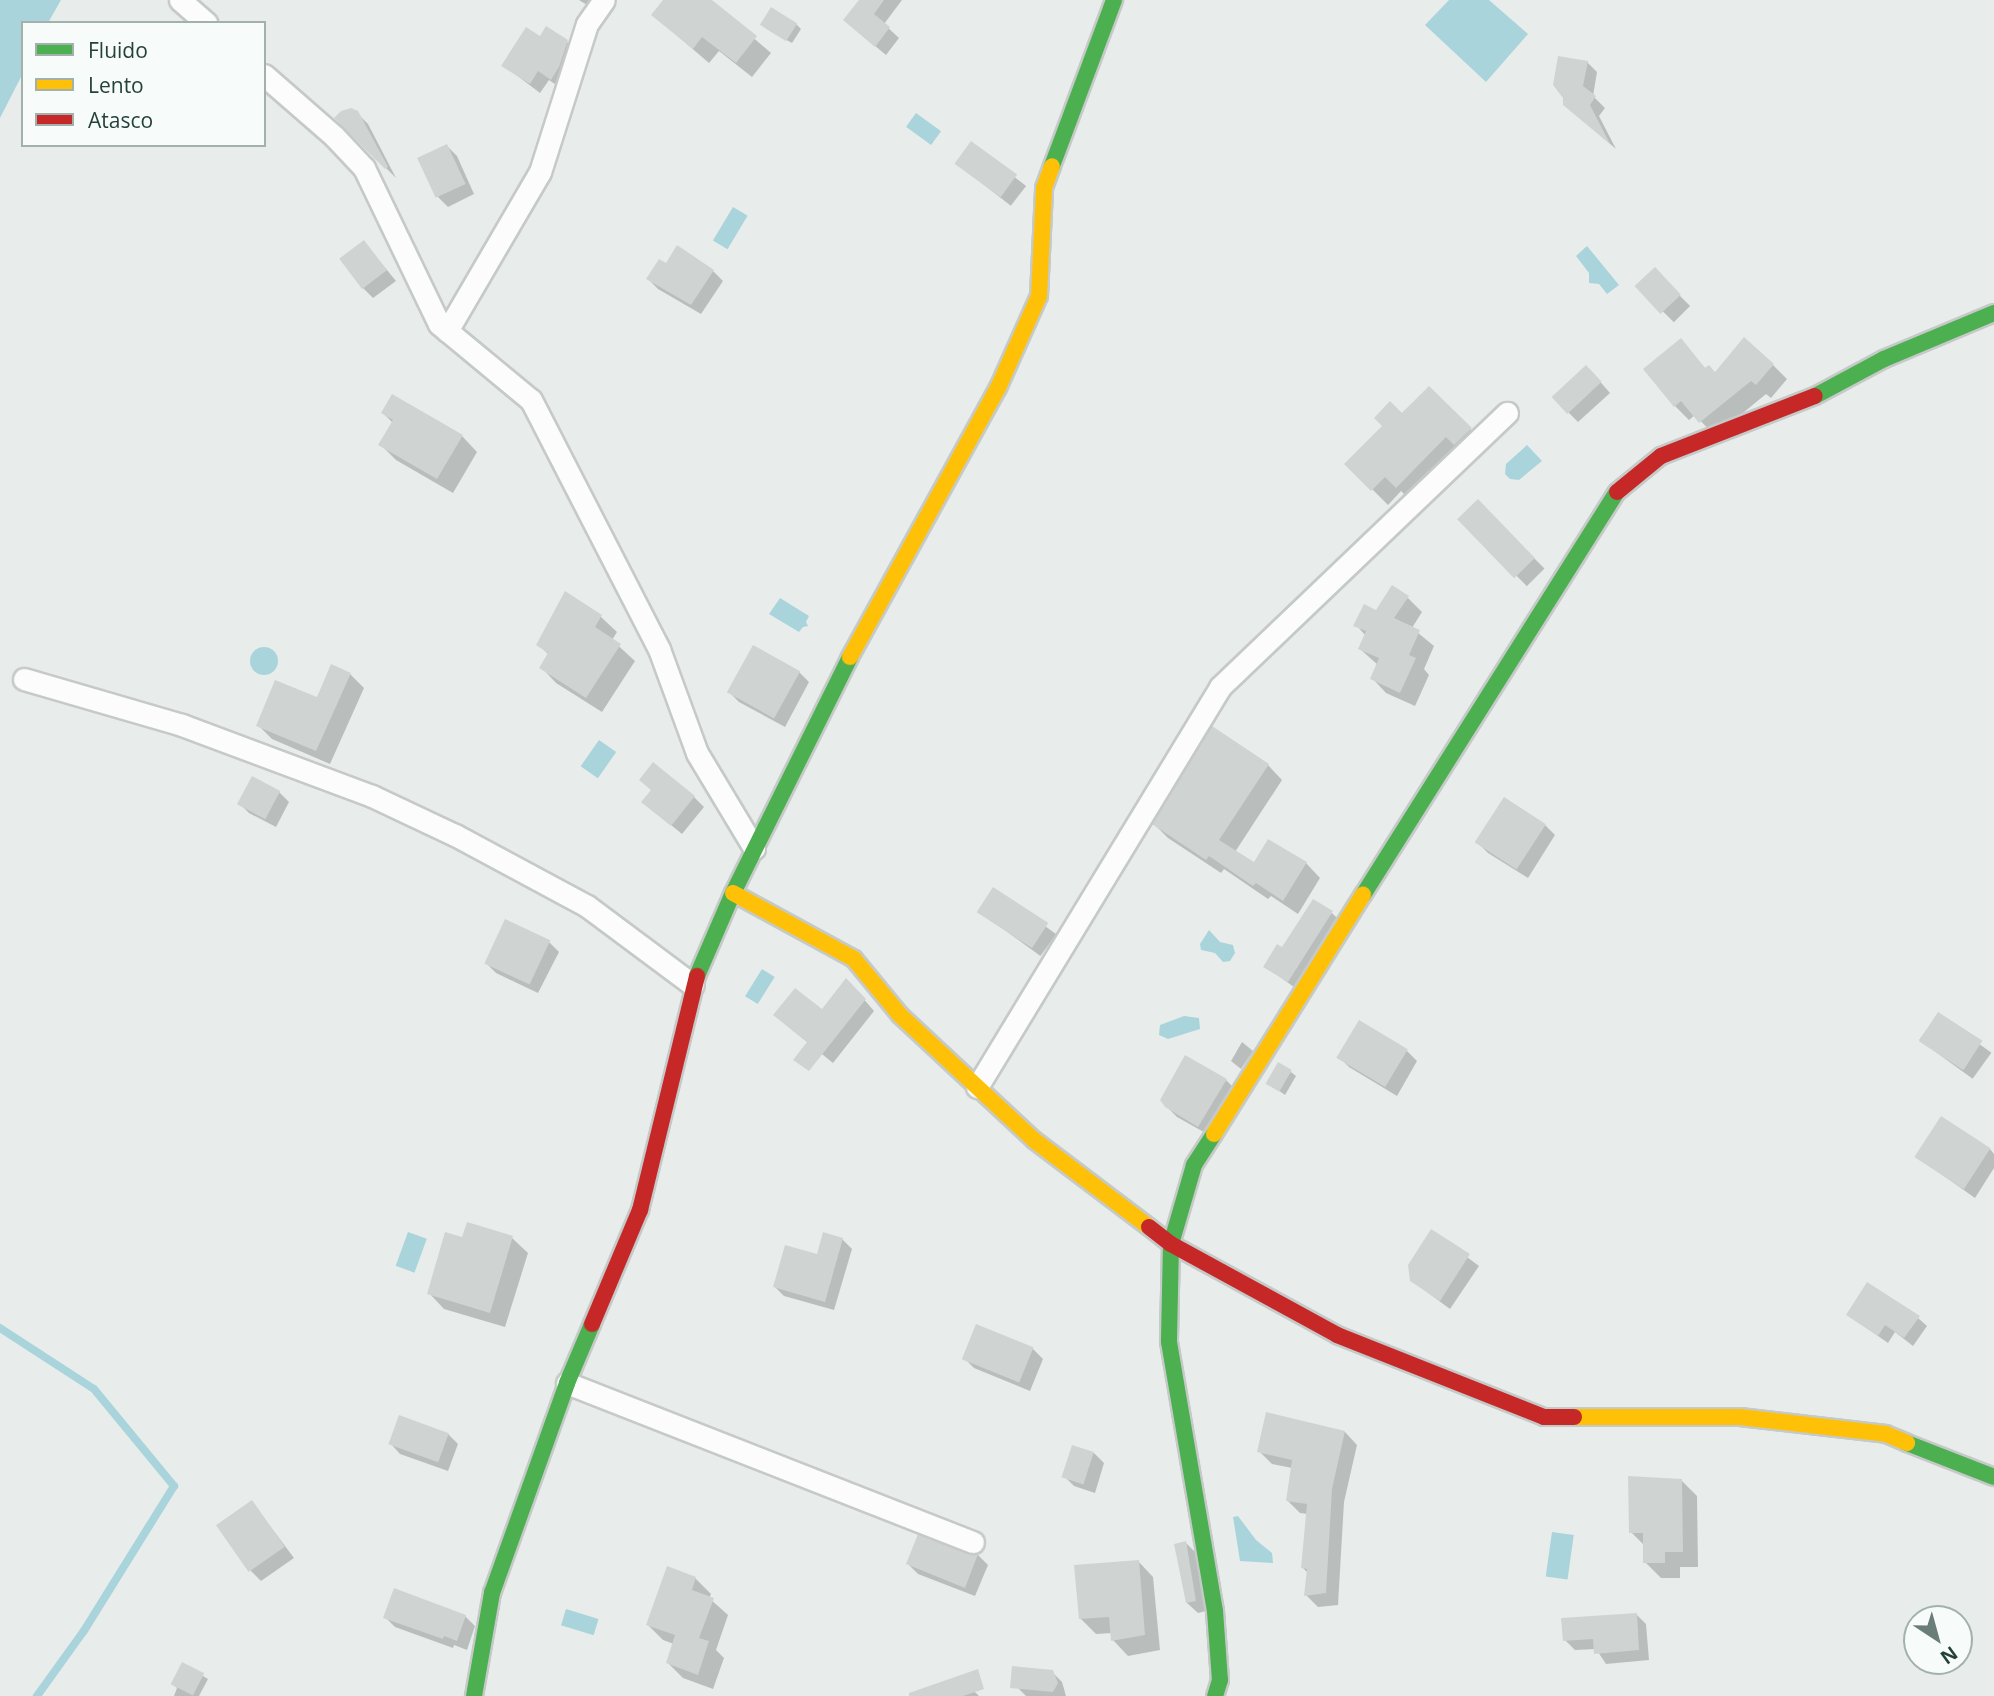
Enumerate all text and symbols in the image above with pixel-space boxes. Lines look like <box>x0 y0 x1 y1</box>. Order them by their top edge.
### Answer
legend <box>21 21 266 147</box>
text: Fluido <box>88 36 148 64</box>
text: Lento <box>88 71 144 99</box>
text: Atasco <box>88 106 153 134</box>
north arrow <box>1903 1605 1973 1675</box>
text: N <box>1935 1640 1963 1670</box>

